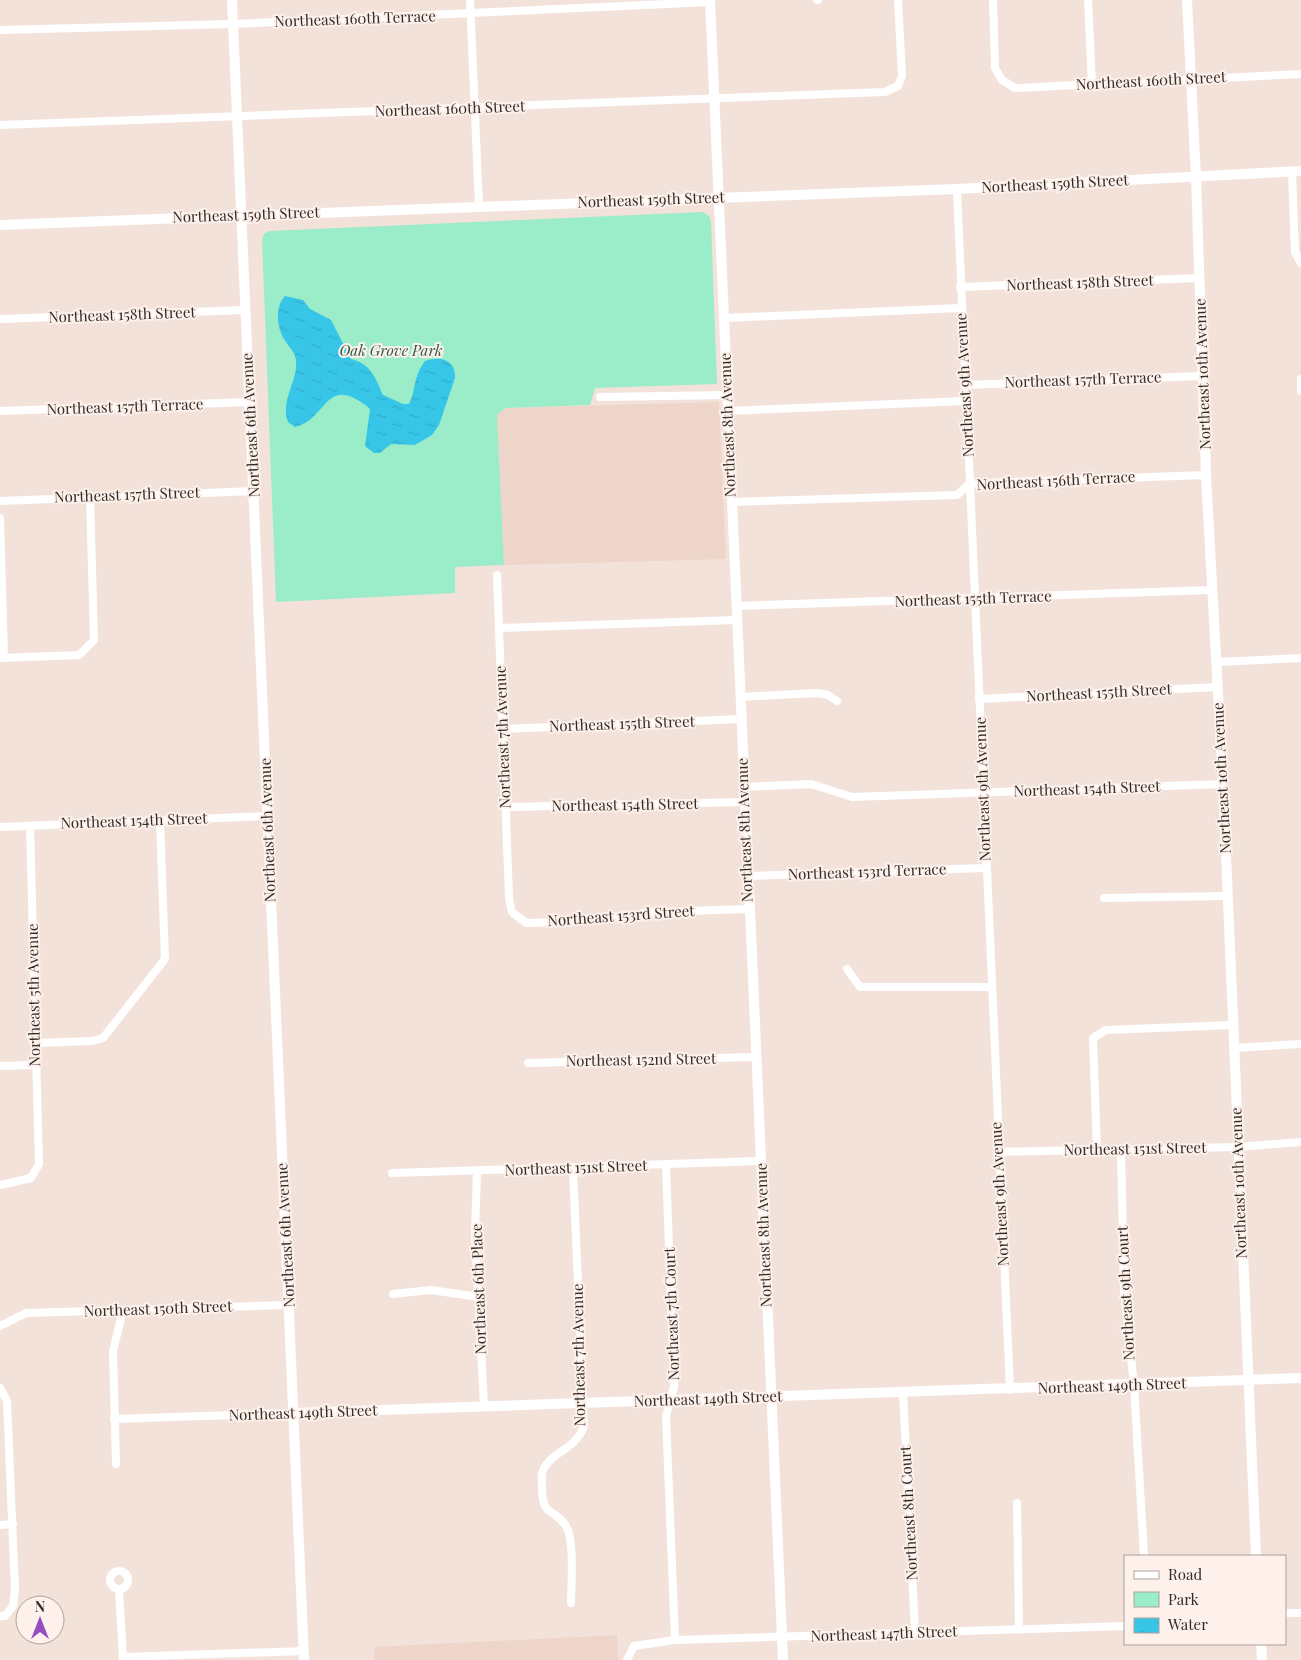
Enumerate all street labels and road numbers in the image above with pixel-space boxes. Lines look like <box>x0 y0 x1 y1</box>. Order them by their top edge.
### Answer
street label: Northeast 160th Terrace <box>274 5 436 31</box>
street label: Northeast 160th Street <box>1075 66 1227 94</box>
street label: Northeast 160th Street <box>374 95 526 121</box>
street label: Northeast 159th Street <box>981 169 1130 197</box>
street label: Northeast 159th Street <box>577 186 726 212</box>
street label: Northeast 159th Street <box>172 201 321 227</box>
street label: Northeast 158th Street <box>1006 269 1155 295</box>
street label: Northeast 10th Avenue <box>1189 298 1215 450</box>
street label: Northeast 158th Street <box>48 301 197 327</box>
street label: Northeast 9th Avenue <box>950 312 978 458</box>
street label: Northeast 6th Avenue <box>236 352 264 498</box>
street label: Northeast 8th Avenue <box>714 352 740 498</box>
street label: Northeast 157th Terrace <box>1004 366 1162 392</box>
street label: Northeast 157th Terrace <box>46 393 204 419</box>
street label: Northeast 156th Terrace <box>976 466 1136 494</box>
street label: Northeast 157th Street <box>54 481 201 507</box>
street label: Northeast 155th Terrace <box>894 585 1052 611</box>
street label: Northeast 7th Avenue <box>490 665 514 809</box>
street label: Northeast 155th Street <box>1026 678 1173 706</box>
street label: Northeast 10th Avenue <box>1207 702 1235 854</box>
street label: Northeast 155th Street <box>549 710 696 736</box>
street label: Northeast 9th Avenue <box>969 717 995 862</box>
street label: Northeast 6th Avenue <box>254 757 280 903</box>
street label: Northeast 8th Avenue <box>731 757 757 903</box>
street label: Northeast 154th Street <box>1013 775 1161 801</box>
street label: Northeast 154th Street <box>551 793 699 815</box>
street label: Northeast 154th Street <box>60 807 208 833</box>
street label: Northeast 153rd Terrace <box>787 858 947 884</box>
street label: Northeast 153rd Street <box>547 900 696 930</box>
street label: Northeast 5th Avenue <box>22 923 44 1067</box>
street label: Northeast 152nd Street <box>566 1048 717 1070</box>
street label: Northeast 10th Avenue <box>1225 1107 1251 1259</box>
street label: Northeast 9th Avenue <box>985 1121 1013 1267</box>
street label: Northeast 151st Street <box>1063 1137 1207 1159</box>
street label: Northeast 151st Street <box>504 1154 648 1179</box>
street label: Northeast 6th Avenue <box>271 1162 299 1308</box>
street label: Northeast 8th Avenue <box>750 1162 776 1308</box>
street label: Northeast 6th Place <box>466 1223 490 1355</box>
street label: Northeast 9th Court <box>1111 1225 1139 1361</box>
street label: Northeast 7th Court <box>659 1246 683 1381</box>
street label: Northeast 7th Avenue <box>567 1283 589 1427</box>
street label: Northeast 150th Street <box>83 1295 233 1321</box>
street label: Northeast 149th Street <box>1037 1372 1187 1398</box>
street label: Northeast 149th Street <box>633 1385 783 1411</box>
street label: Northeast 149th Street <box>228 1399 378 1425</box>
street label: Northeast 8th Court <box>894 1445 922 1581</box>
street label: Northeast 147th Street <box>810 1620 958 1646</box>

